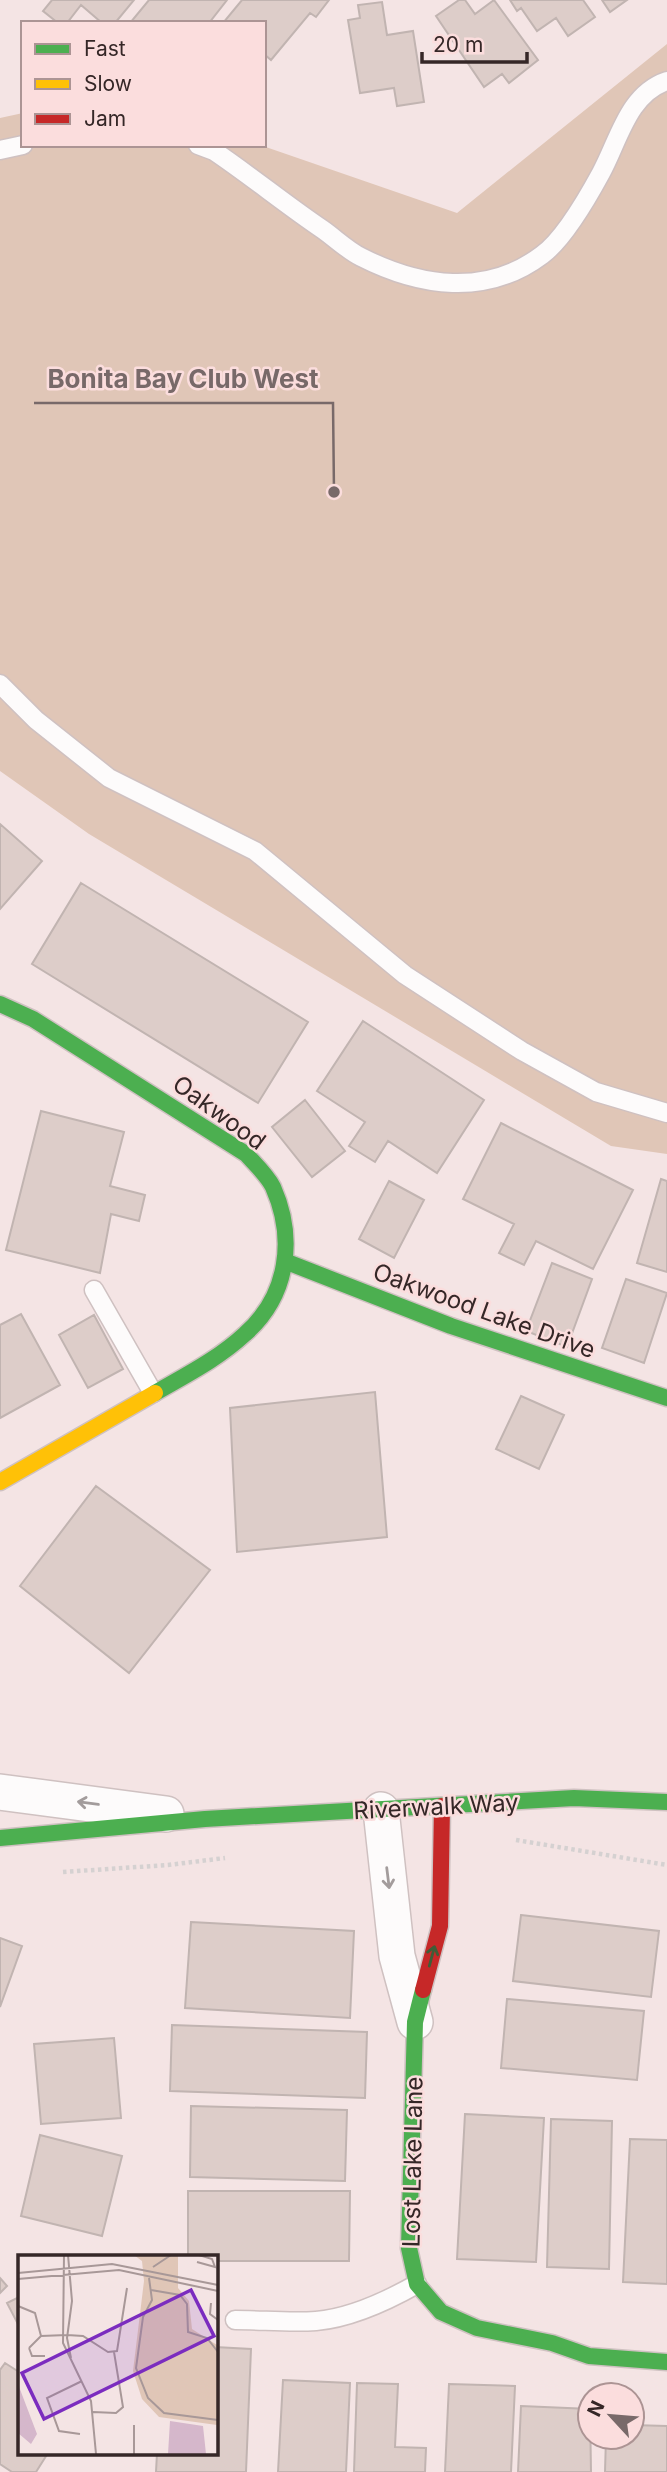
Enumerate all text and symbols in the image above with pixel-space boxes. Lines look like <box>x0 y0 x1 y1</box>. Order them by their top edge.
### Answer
legend <box>21 21 266 147</box>
scale bar <box>422 21 527 65</box>
text: 20 m <box>433 32 483 57</box>
text: Fast <box>84 36 126 61</box>
text: Slow <box>84 71 132 96</box>
text: Jam <box>84 106 126 131</box>
callout: Bonita Bay Club West <box>34 356 333 403</box>
text: Bonita Bay Club West <box>47 363 319 394</box>
street label: Oakwood <box>167 1069 271 1156</box>
street label: Oakwood Lake Drive <box>369 1257 599 1364</box>
street label: Riverwalk Way <box>353 1788 519 1825</box>
one-way arrow <box>77 1797 100 1810</box>
one-way arrow <box>382 1866 395 1889</box>
one-way arrow <box>426 1945 439 1968</box>
street label: Lost Lake Lane <box>397 2076 428 2248</box>
inset map <box>18 2255 217 2454</box>
north arrow <box>576 2381 646 2451</box>
text: N <box>583 2397 610 2420</box>

